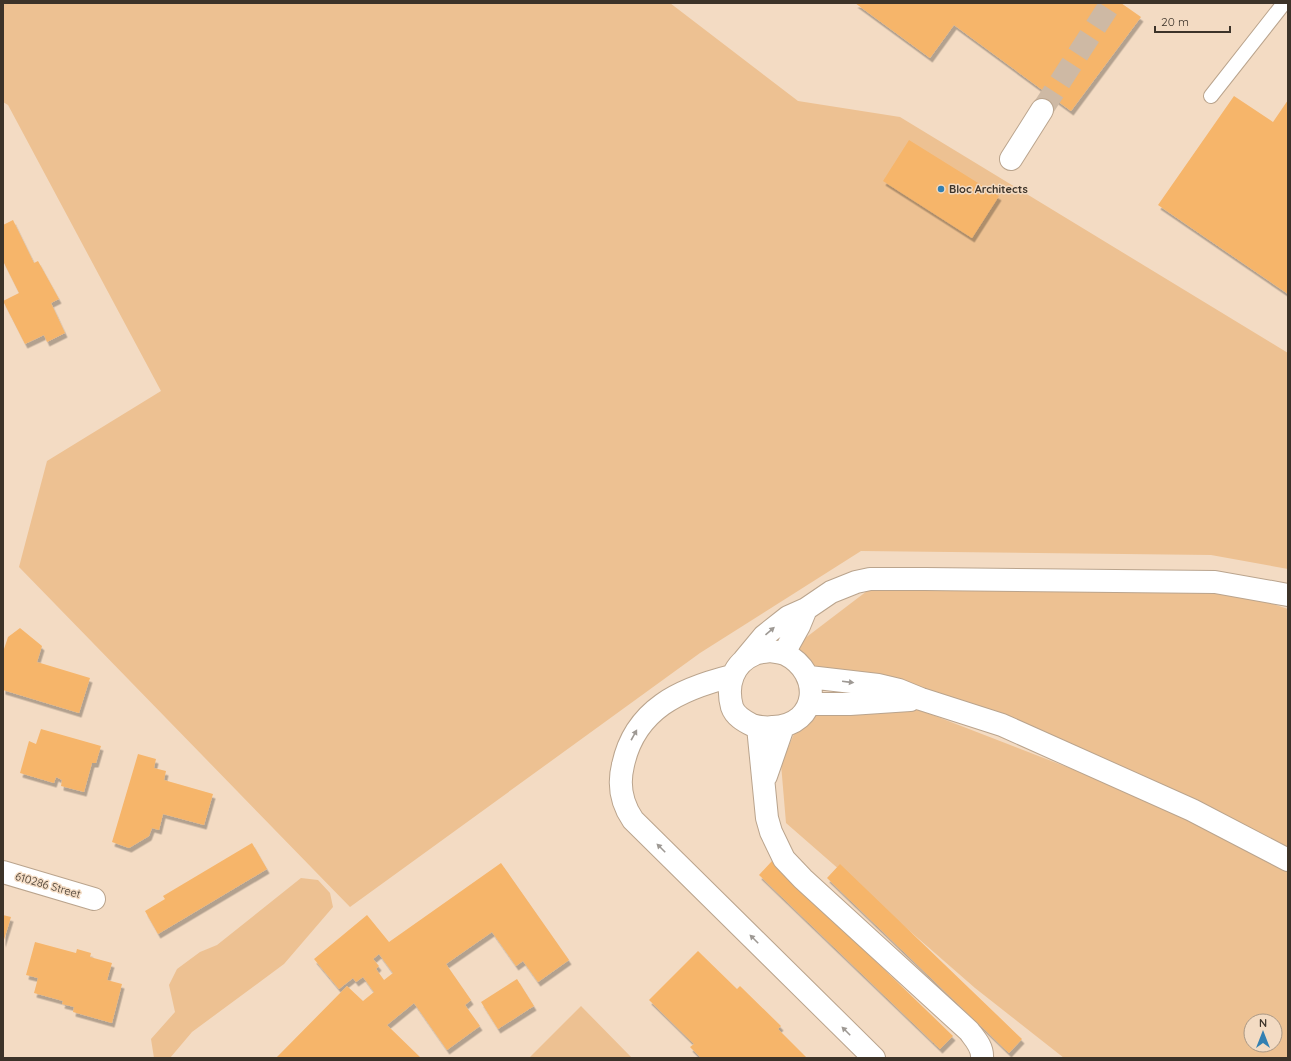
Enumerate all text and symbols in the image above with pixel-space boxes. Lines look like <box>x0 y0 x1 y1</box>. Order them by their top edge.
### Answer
scale bar <box>1155 8 1230 34</box>
text: 20 m <box>1161 14 1189 29</box>
place label: Bloc Architects <box>949 182 1028 196</box>
marker: Bloc Architects <box>936 184 946 194</box>
one-way arrow <box>764 626 775 635</box>
one-way arrow <box>841 678 854 685</box>
one-way arrow <box>631 729 637 741</box>
one-way arrow <box>656 843 666 853</box>
street label: 610286 Street <box>14 869 83 901</box>
one-way arrow <box>749 934 759 944</box>
north arrow <box>1243 1013 1283 1053</box>
text: N <box>1259 1016 1267 1030</box>
one-way arrow <box>841 1026 851 1036</box>

